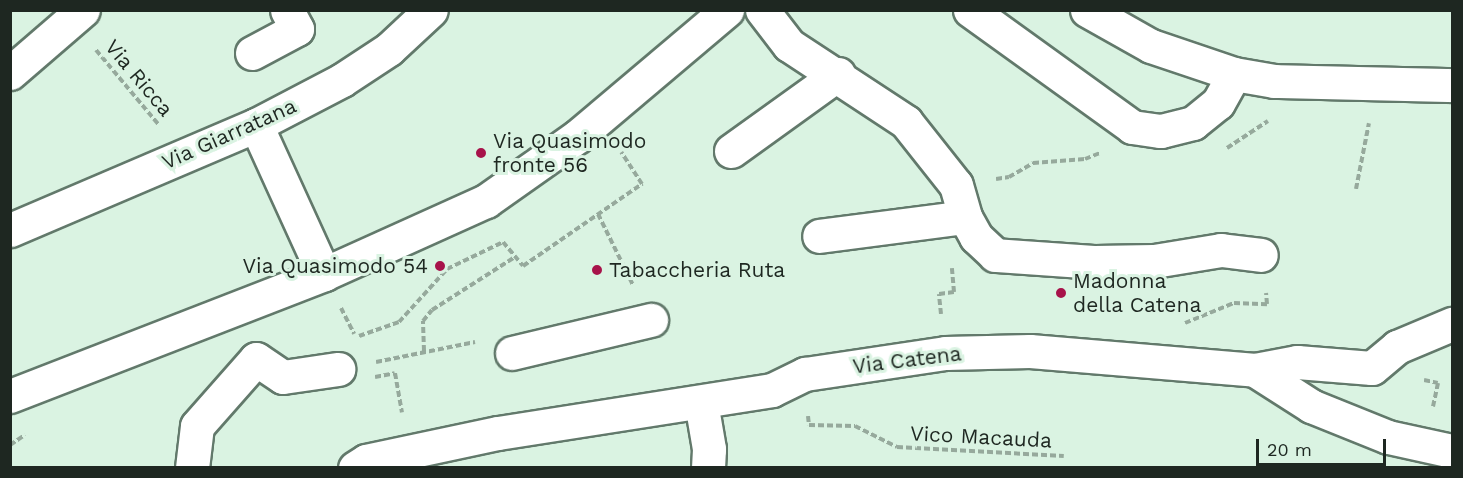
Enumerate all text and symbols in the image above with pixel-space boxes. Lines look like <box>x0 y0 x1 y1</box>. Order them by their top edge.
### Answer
street label: Via Ricca <box>99 34 179 122</box>
street label: Via Giarratana <box>158 93 300 175</box>
place label: Via Quasimodo fronte 56 <box>493 128 647 178</box>
marker: Via Quasimodo fronte 56 <box>474 146 488 160</box>
place label: Via Quasimodo 54 <box>242 253 428 279</box>
place label: Tabaccheria Ruta <box>609 257 786 283</box>
marker: Via Quasimodo 54 <box>433 259 447 273</box>
marker: Tabaccheria Ruta <box>590 263 604 277</box>
place label: Madonna della Catena <box>1073 268 1202 318</box>
marker: Madonna della Catena <box>1054 286 1068 300</box>
street label: Via Catena <box>851 341 963 379</box>
street label: Vico Macauda <box>909 421 1053 453</box>
scale bar <box>1259 427 1390 465</box>
text: 20 m <box>1267 439 1312 460</box>

